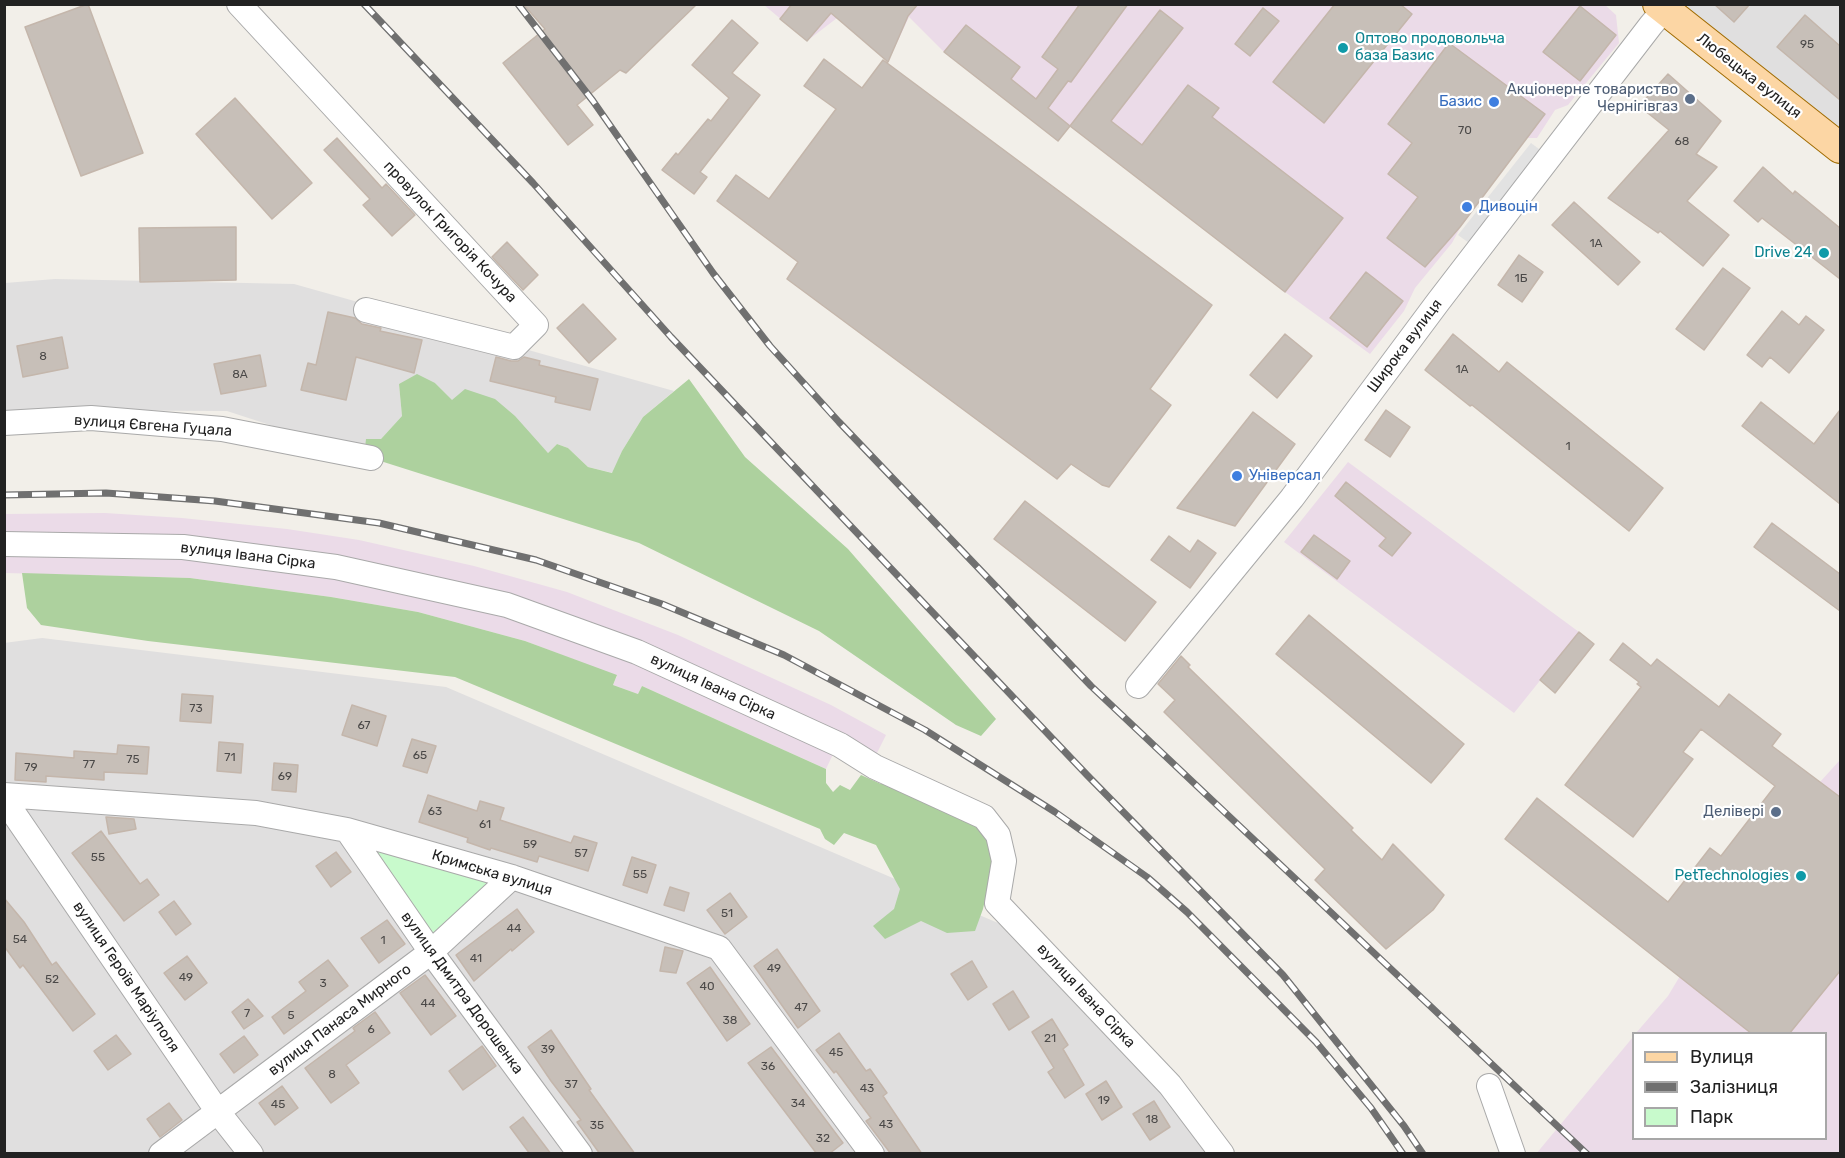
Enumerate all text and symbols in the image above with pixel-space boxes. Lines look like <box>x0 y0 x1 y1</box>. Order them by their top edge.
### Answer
place label: Оптово продовольча база Базис <box>1355 30 1505 65</box>
street label: Любецька вулиця <box>1693 30 1805 122</box>
house number: 95 <box>1800 38 1814 52</box>
marker: Оптово продовольча база Базис <box>1336 41 1350 55</box>
place label: Акціонерне товариство Чернігівгаз <box>1507 81 1678 116</box>
marker: Акціонерне товариство Чернігівгаз <box>1683 92 1697 106</box>
place label: Базис <box>1439 93 1482 111</box>
marker: Базис <box>1487 95 1501 109</box>
house number: 70 <box>1458 124 1472 138</box>
house number: 68 <box>1675 135 1689 149</box>
street label: провулок Григорія Кочура <box>380 157 520 307</box>
place label: Дивоцін <box>1479 198 1538 216</box>
marker: Дивоцін <box>1460 200 1474 214</box>
house number: 1А <box>1589 237 1603 251</box>
place label: Drive 24 <box>1754 244 1812 262</box>
marker: Drive 24 <box>1817 246 1831 260</box>
house number: 1Б <box>1515 272 1527 286</box>
street label: Широка вулиця <box>1364 296 1446 396</box>
house number: 8 <box>39 350 47 364</box>
house number: 1А <box>1455 363 1469 377</box>
house number: 8А <box>232 368 248 382</box>
street label: вулиця Євгена Гуцала <box>73 412 233 440</box>
house number: 1 <box>1565 440 1571 454</box>
place label: Універсал <box>1249 467 1321 485</box>
marker: Універсал <box>1230 469 1244 483</box>
street label: вулиця Івана Сірка <box>179 539 317 573</box>
street label: вулиця Івана Сірка <box>648 650 778 724</box>
house number: 73 <box>189 702 203 716</box>
house number: 67 <box>357 719 371 733</box>
house number: 65 <box>413 749 427 763</box>
house number: 71 <box>224 751 236 765</box>
house number: 75 <box>126 753 140 767</box>
house number: 77 <box>83 758 95 772</box>
house number: 79 <box>24 761 38 775</box>
house number: 69 <box>278 770 292 784</box>
place label: Делівері <box>1703 803 1764 821</box>
house number: 63 <box>428 805 442 819</box>
marker: Делівері <box>1769 805 1783 819</box>
house number: 61 <box>479 818 491 832</box>
house number: 59 <box>523 838 537 852</box>
street label: Кримська вулиця <box>430 846 554 900</box>
house number: 57 <box>574 847 588 861</box>
house number: 55 <box>91 851 105 865</box>
place label: PetTechnologies <box>1675 867 1789 885</box>
house number: 55 <box>633 868 647 882</box>
marker: PetTechnologies <box>1794 869 1808 883</box>
street label: вулиця Героїв Маріуполя <box>69 898 183 1056</box>
house number: 51 <box>721 907 733 921</box>
street label: вулиця Дмитра Дорошенка <box>397 908 527 1078</box>
house number: 44 <box>507 922 521 936</box>
house number: 54 <box>13 933 27 947</box>
house number: 1 <box>380 934 386 948</box>
street label: вулиця Івана Сірка <box>1033 940 1139 1052</box>
house number: 41 <box>470 952 482 966</box>
street label: вулиця Панаса Мирного <box>265 960 415 1080</box>
house number: 49 <box>767 962 781 976</box>
house number: 49 <box>179 971 193 985</box>
house number: 52 <box>45 973 59 987</box>
house number: 3 <box>319 977 327 991</box>
house number: 40 <box>699 980 715 994</box>
house number: 44 <box>421 997 435 1011</box>
house number: 47 <box>794 1001 808 1015</box>
house number: 7 <box>244 1007 250 1021</box>
house number: 5 <box>287 1009 295 1023</box>
house number: 38 <box>723 1014 737 1028</box>
house number: 6 <box>367 1023 375 1037</box>
house number: 21 <box>1044 1032 1056 1046</box>
legend <box>1632 1032 1827 1140</box>
house number: 39 <box>541 1043 555 1057</box>
house number: 45 <box>829 1046 843 1060</box>
text: Вулиця <box>1690 1046 1754 1068</box>
house number: 36 <box>761 1060 775 1074</box>
house number: 8 <box>328 1068 336 1082</box>
text: Залізниця <box>1690 1076 1778 1098</box>
house number: 37 <box>564 1078 578 1092</box>
house number: 43 <box>860 1082 874 1096</box>
house number: 19 <box>1098 1094 1110 1108</box>
house number: 34 <box>791 1097 805 1111</box>
house number: 45 <box>271 1098 285 1112</box>
text: Парк <box>1690 1106 1733 1128</box>
house number: 18 <box>1146 1113 1158 1127</box>
house number: 43 <box>879 1118 893 1132</box>
house number: 35 <box>590 1119 604 1133</box>
house number: 32 <box>816 1132 830 1146</box>

